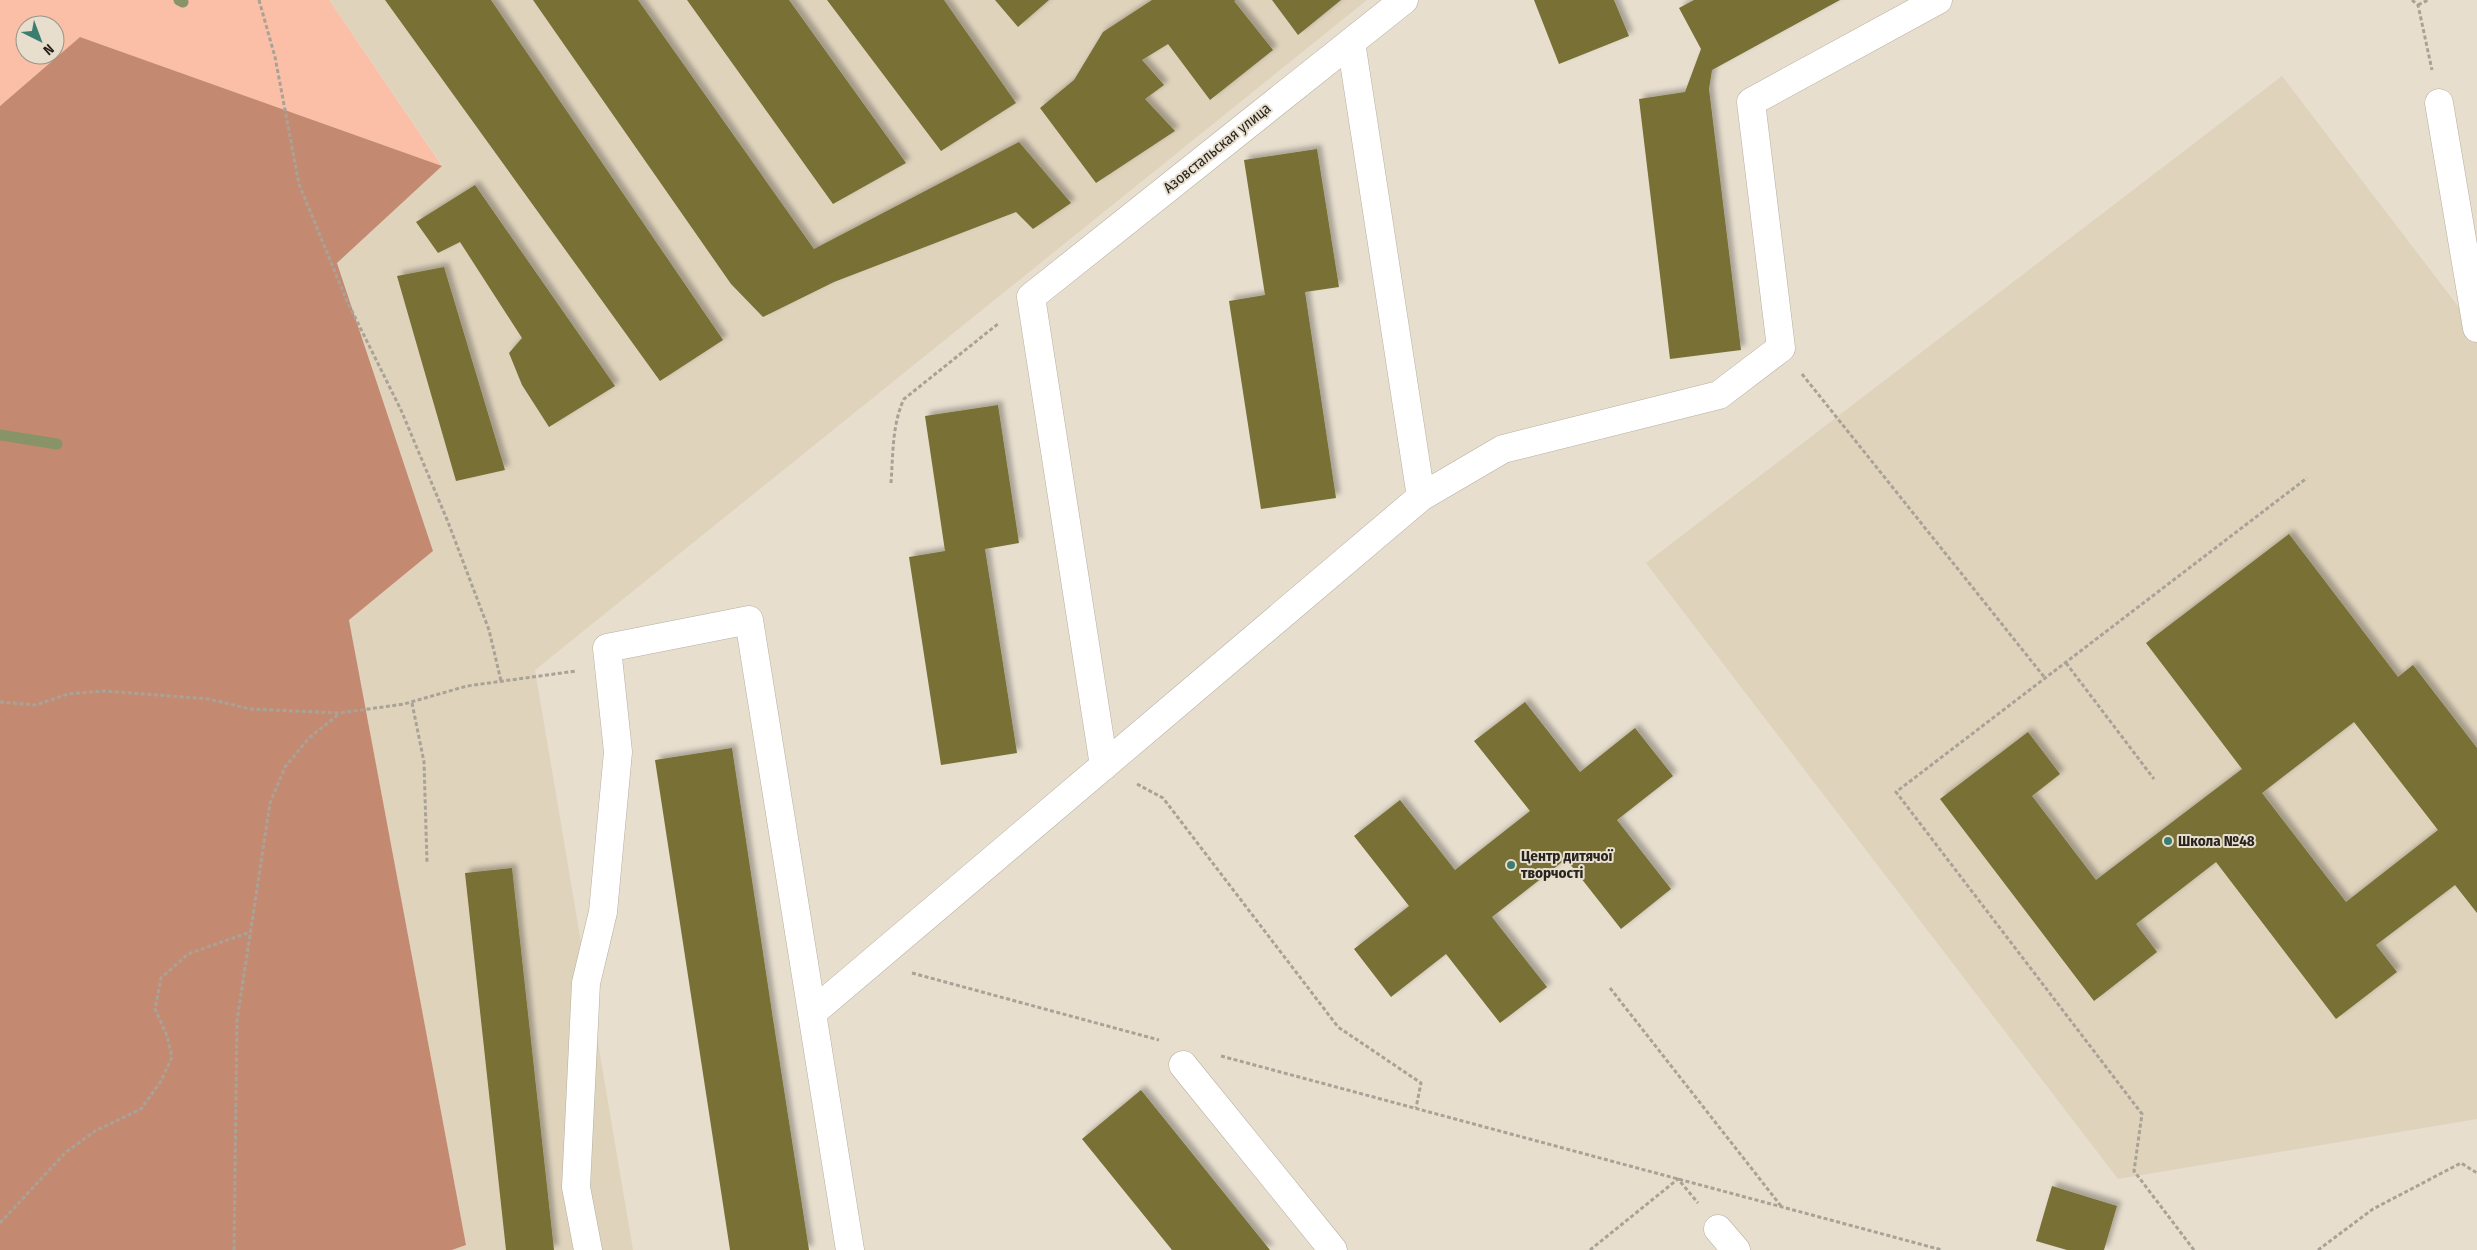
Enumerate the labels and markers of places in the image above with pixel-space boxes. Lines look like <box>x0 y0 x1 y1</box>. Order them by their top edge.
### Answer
place label: Школа №48 <box>2178 832 2255 850</box>
marker: Школа №48 <box>2162 835 2174 847</box>
place label: Центр дитячої творчості <box>1521 847 1613 882</box>
marker: Центр дитячої творчості <box>1505 859 1517 871</box>

